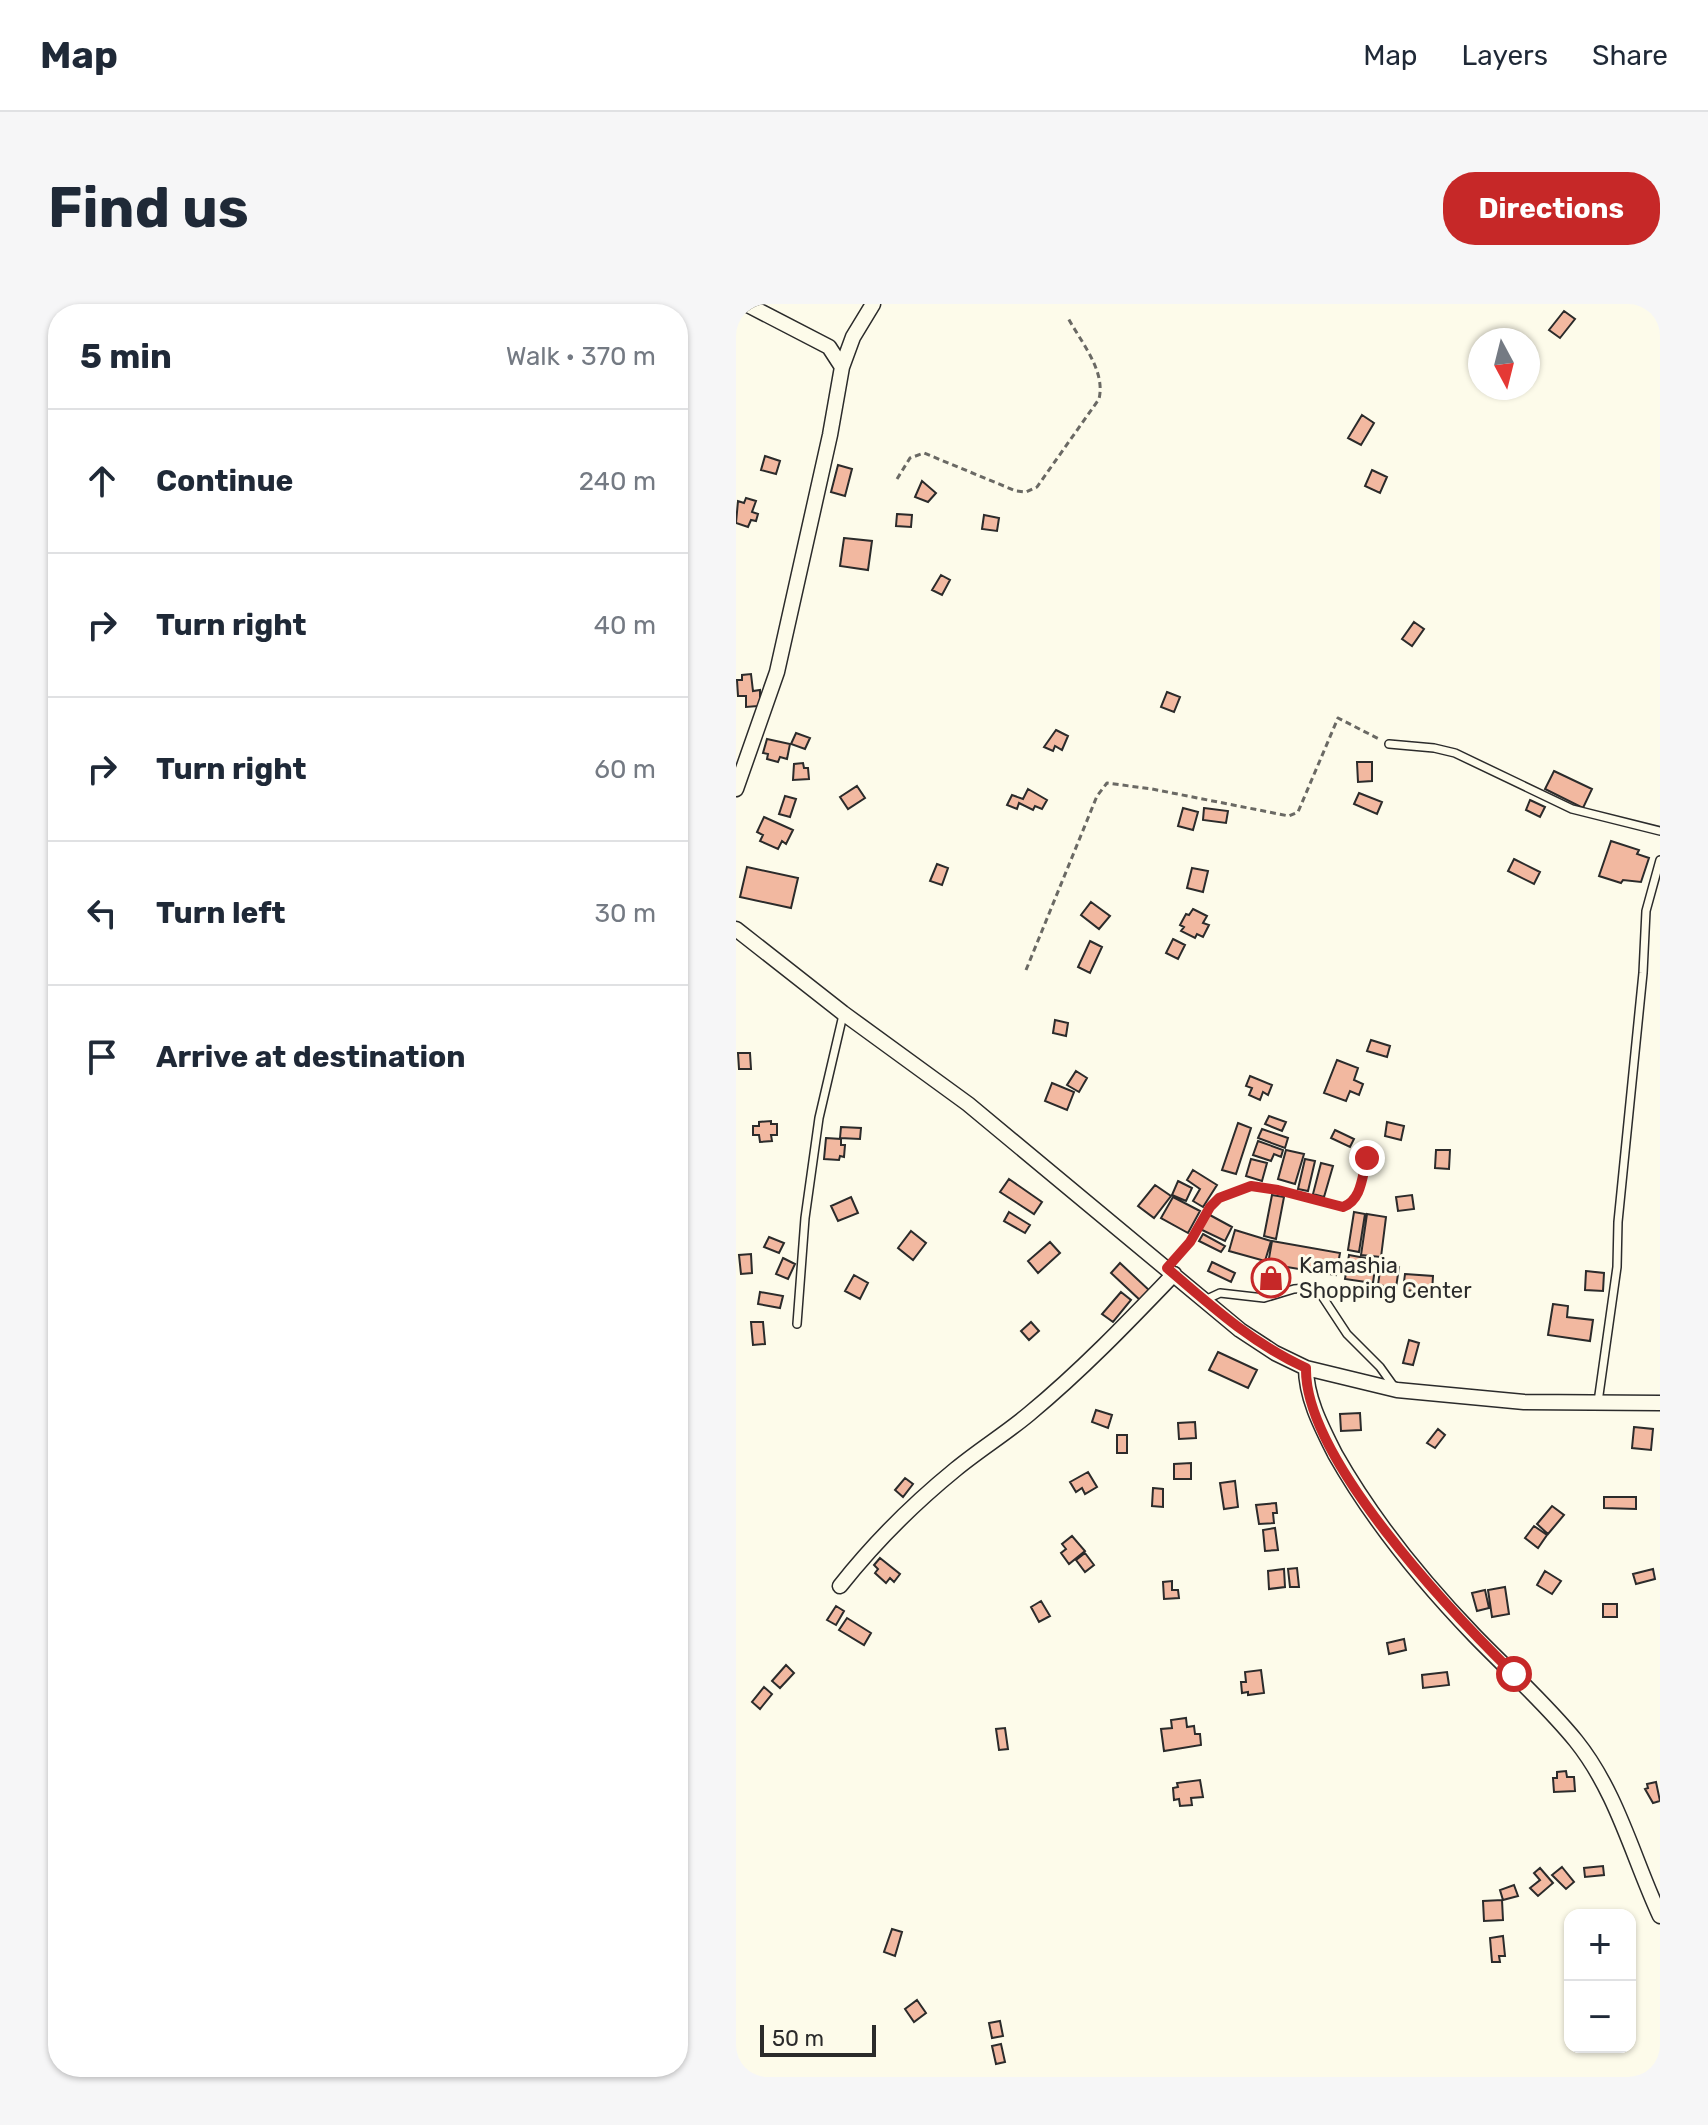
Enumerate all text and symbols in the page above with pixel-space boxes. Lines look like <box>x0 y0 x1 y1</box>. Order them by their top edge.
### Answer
text: Map <box>40 32 118 78</box>
text: Map <box>1363 39 1418 72</box>
text: Layers <box>1462 39 1548 72</box>
text: Share <box>1592 39 1668 72</box>
button: Directions <box>1443 172 1660 245</box>
text: Find us <box>48 175 249 241</box>
north arrow <box>1468 328 1540 400</box>
text: 5 min <box>80 336 172 377</box>
text: Walk · 370 m <box>506 341 656 372</box>
icon: ahead <box>80 459 124 503</box>
text: Continue <box>156 463 293 499</box>
text: 240 m <box>579 466 656 497</box>
icon: right <box>80 603 124 647</box>
text: Turn right <box>156 607 307 643</box>
text: 40 m <box>594 610 656 641</box>
icon: right <box>80 747 124 791</box>
text: Turn right <box>156 751 307 787</box>
text: 60 m <box>594 754 656 785</box>
icon: left <box>80 891 124 935</box>
text: Turn left <box>156 895 286 931</box>
text: 30 m <box>594 898 656 929</box>
icon: arrive <box>80 1035 124 1079</box>
text: Arrive at destination <box>156 1039 466 1075</box>
route end <box>1349 1140 1385 1176</box>
place label: Kamashia Shopping Center <box>1299 1252 1472 1304</box>
shop icon: Kamashia Shopping Center <box>1250 1257 1292 1299</box>
route start <box>1496 1656 1532 1692</box>
map controls <box>1564 1909 1636 2053</box>
button: + <box>1564 1909 1636 1981</box>
button: − <box>1564 1981 1636 2053</box>
scale bar <box>760 2021 876 2057</box>
text: 50 m <box>772 2025 824 2052</box>

